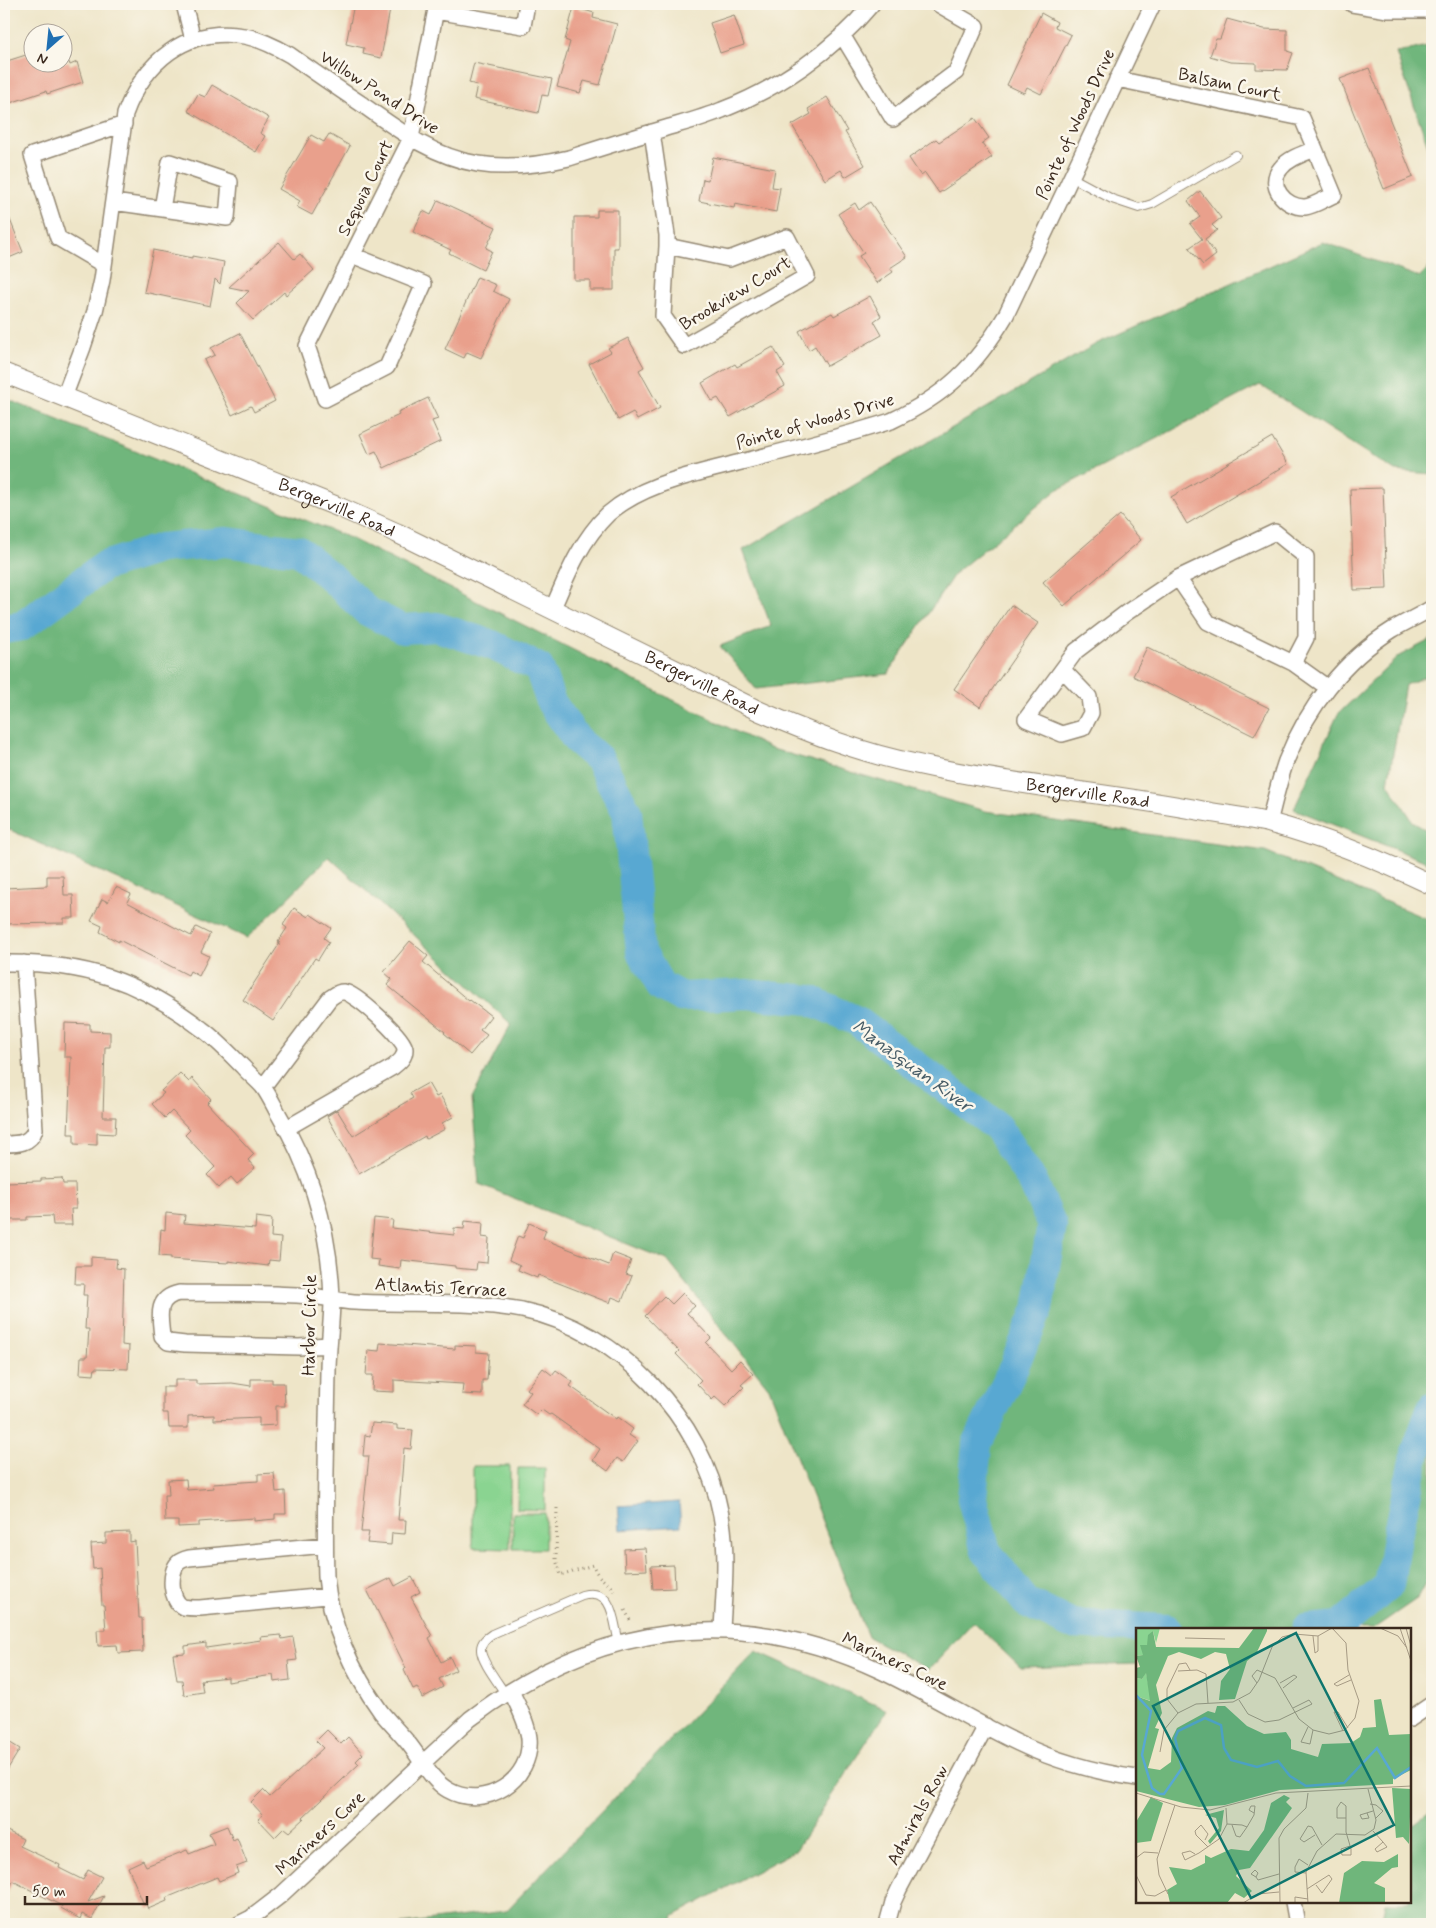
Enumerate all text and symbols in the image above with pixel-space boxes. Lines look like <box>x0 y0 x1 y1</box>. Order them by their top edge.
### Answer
north arrow <box>22 22 72 72</box>
street label: Willow Pond Drive <box>315 45 444 141</box>
street label: Pointe of Woods Drive <box>1030 45 1121 204</box>
text: N <box>34 49 51 69</box>
street label: Balsam Court <box>1176 62 1284 108</box>
street label: Sequoia Court <box>332 136 399 240</box>
street label: Brookview Court <box>675 251 796 337</box>
street label: Pointe of Woods Drive <box>733 388 897 456</box>
street label: Bergerville Road <box>275 473 399 544</box>
street label: Bergerville Road <box>640 645 763 722</box>
street label: Bergerville Road <box>1024 773 1151 815</box>
water label: Manasquan River <box>847 1014 980 1120</box>
street label: Atlantis Terrace <box>374 1273 508 1303</box>
street label: Harbor Circle <box>297 1274 323 1376</box>
street label: Mariners Cove <box>838 1627 952 1697</box>
inset map <box>1136 1628 1411 1903</box>
street label: Admirals Row <box>881 1761 954 1870</box>
street label: Mariners Cove <box>271 1786 371 1881</box>
scale bar <box>25 1873 148 1905</box>
text: 50 m <box>32 1882 66 1902</box>

